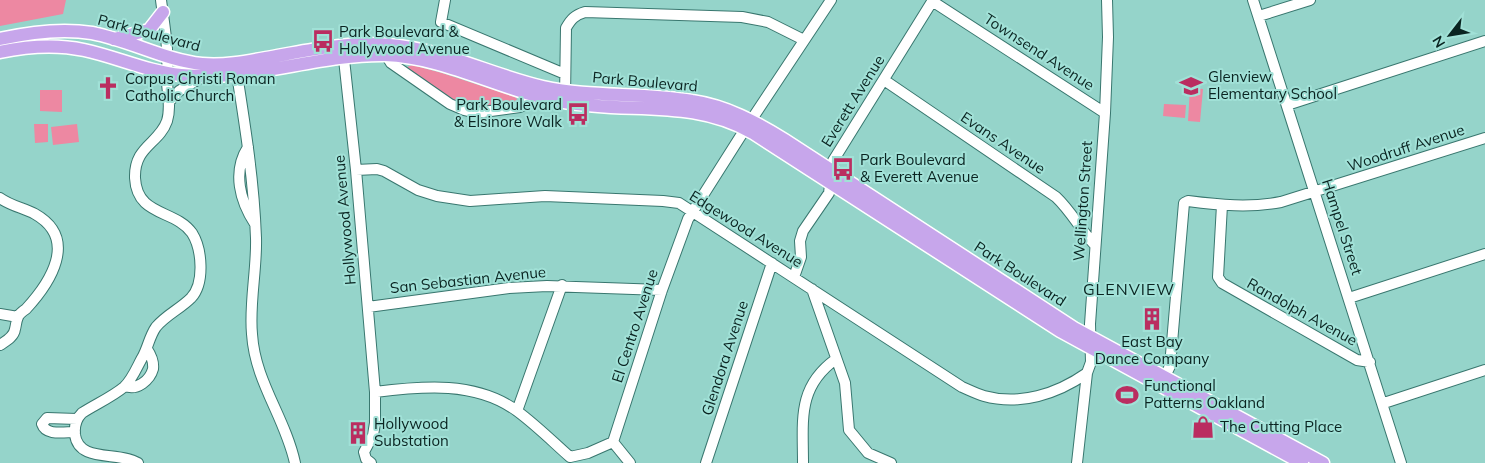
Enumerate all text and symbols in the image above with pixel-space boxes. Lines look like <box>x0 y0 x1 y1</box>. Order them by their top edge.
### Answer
street label: Townsend Avenue <box>981 9 1098 94</box>
street label: Park Boulevard <box>96 10 203 55</box>
north arrow <box>1425 10 1475 60</box>
place label: Park Boulevard & Hollywood Avenue <box>339 22 470 58</box>
bus stop icon: Park Boulevard & Hollywood Avenue <box>310 28 336 54</box>
text: N <box>1428 33 1449 51</box>
street label: Everett Avenue <box>817 51 888 150</box>
street label: Park Boulevard <box>592 67 699 96</box>
place label: Glenview Elementary School <box>1208 67 1337 103</box>
place label: Corpus Christi Roman Catholic Church <box>125 69 276 105</box>
school or university icon: Glenview Elementary School <box>1178 73 1204 99</box>
church icon: Corpus Christi Roman Catholic Church <box>95 75 121 101</box>
place label: Park Boulevard & Elsinore Walk <box>454 95 562 131</box>
bus stop icon: Park Boulevard & Elsinore Walk <box>565 101 591 127</box>
street label: Evans Avenue <box>957 107 1049 178</box>
street label: Woodruff Avenue <box>1345 120 1467 175</box>
street label: Wellington Street <box>1069 140 1096 262</box>
place label: Park Boulevard & Everett Avenue <box>860 150 979 186</box>
street label: Hollywood Avenue <box>329 154 360 286</box>
bus stop icon: Park Boulevard & Everett Avenue <box>830 156 856 182</box>
street label: Hampel Street <box>1318 176 1367 277</box>
street label: Edgewood Avenue <box>686 186 806 271</box>
street label: Park Boulevard <box>971 237 1070 310</box>
street label: San Sebastian Avenue <box>389 262 547 297</box>
street label: El Centro Avenue <box>607 267 662 385</box>
street label: Randolph Avenue <box>1244 273 1361 350</box>
district label: GLENVIEW <box>1083 279 1175 299</box>
street label: Glendora Avenue <box>697 298 752 418</box>
building icon: East Bay Dance Company <box>1139 306 1165 332</box>
place label: East Bay Dance Company <box>1095 332 1209 368</box>
place label: Functional Patterns Oakland <box>1144 376 1265 412</box>
sports icon: Functional Patterns Oakland <box>1114 382 1140 408</box>
place label: Hollywood Substation <box>374 414 449 450</box>
shop icon: The Cutting Place <box>1190 414 1216 440</box>
place label: The Cutting Place <box>1220 417 1342 436</box>
building icon: Hollywood Substation <box>345 420 371 446</box>

